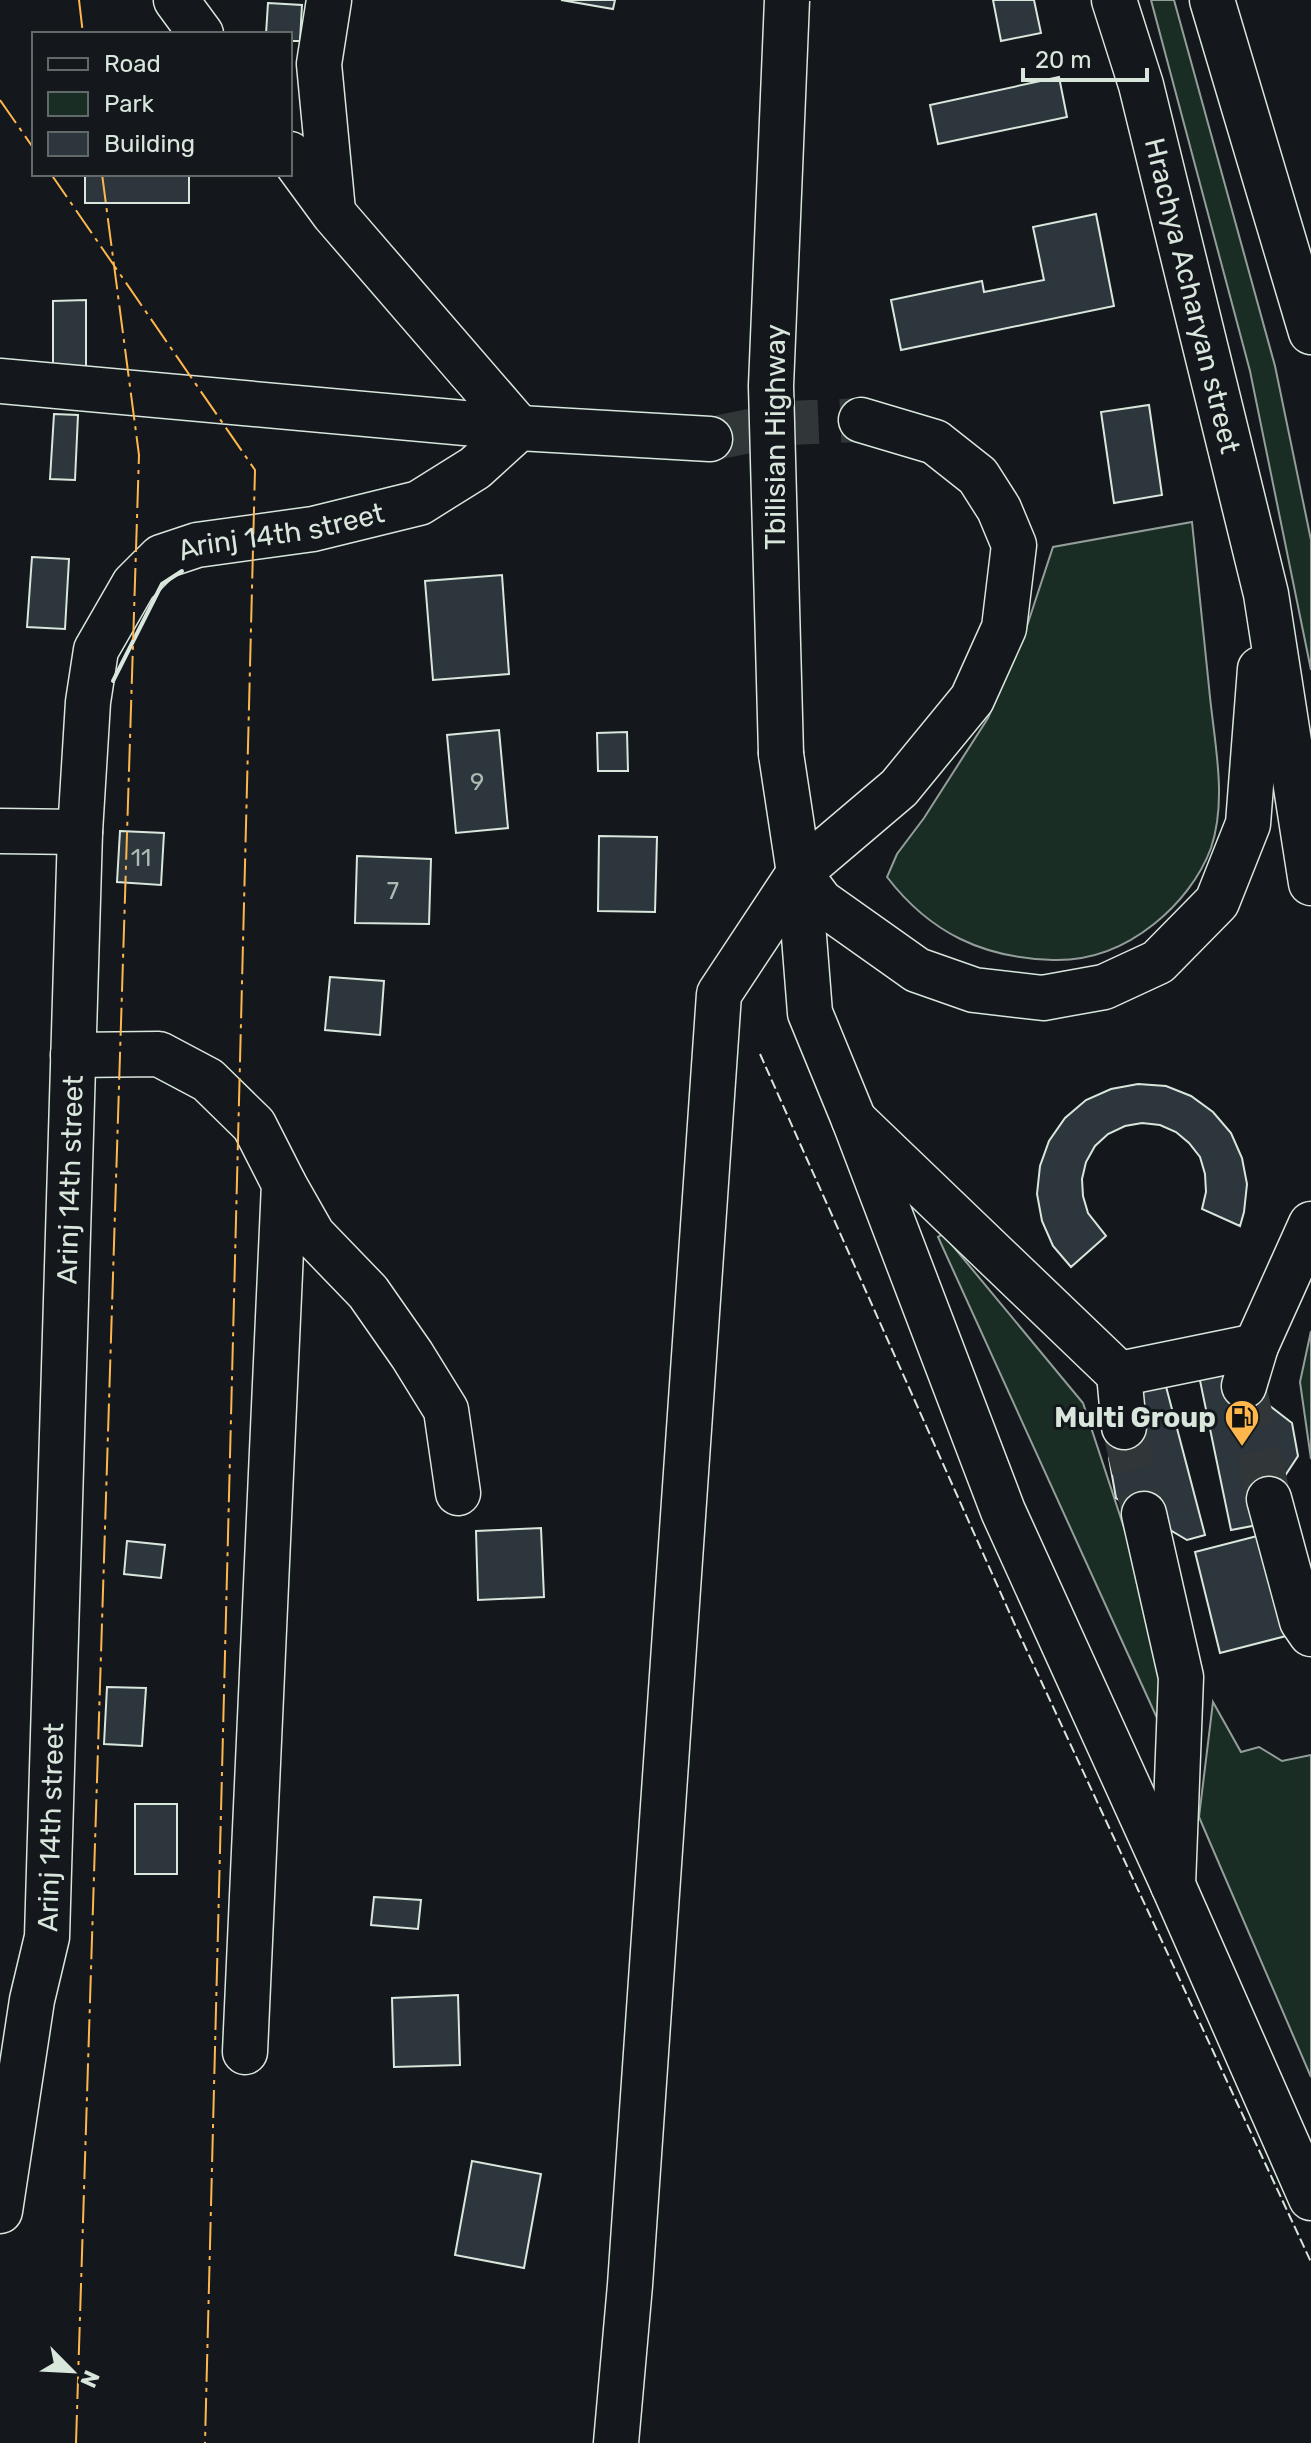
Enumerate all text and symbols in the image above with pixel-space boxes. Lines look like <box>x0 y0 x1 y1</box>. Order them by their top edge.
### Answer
legend <box>32 32 292 176</box>
scale bar <box>1023 32 1147 82</box>
text: 20 m <box>1035 46 1092 74</box>
text: Road <box>104 50 161 78</box>
text: Park <box>104 90 155 118</box>
text: Building <box>104 130 195 158</box>
street label: Hrachya Acharyan street <box>1138 135 1247 457</box>
street label: Tbilisian Highway <box>759 324 792 550</box>
street label: Arinj 14th street <box>173 496 388 567</box>
house number: 9 <box>470 768 484 796</box>
house number: 11 <box>131 844 151 872</box>
house number: 7 <box>387 877 399 905</box>
street label: Arinj 14th street <box>51 1074 90 1285</box>
fuel station icon: Multi Group <box>1223 1398 1261 1448</box>
place label: Multi Group <box>1054 1401 1216 1434</box>
street label: Arinj 14th street <box>31 1722 70 1932</box>
north arrow <box>32 2331 112 2411</box>
text: N <box>74 2366 105 2392</box>

